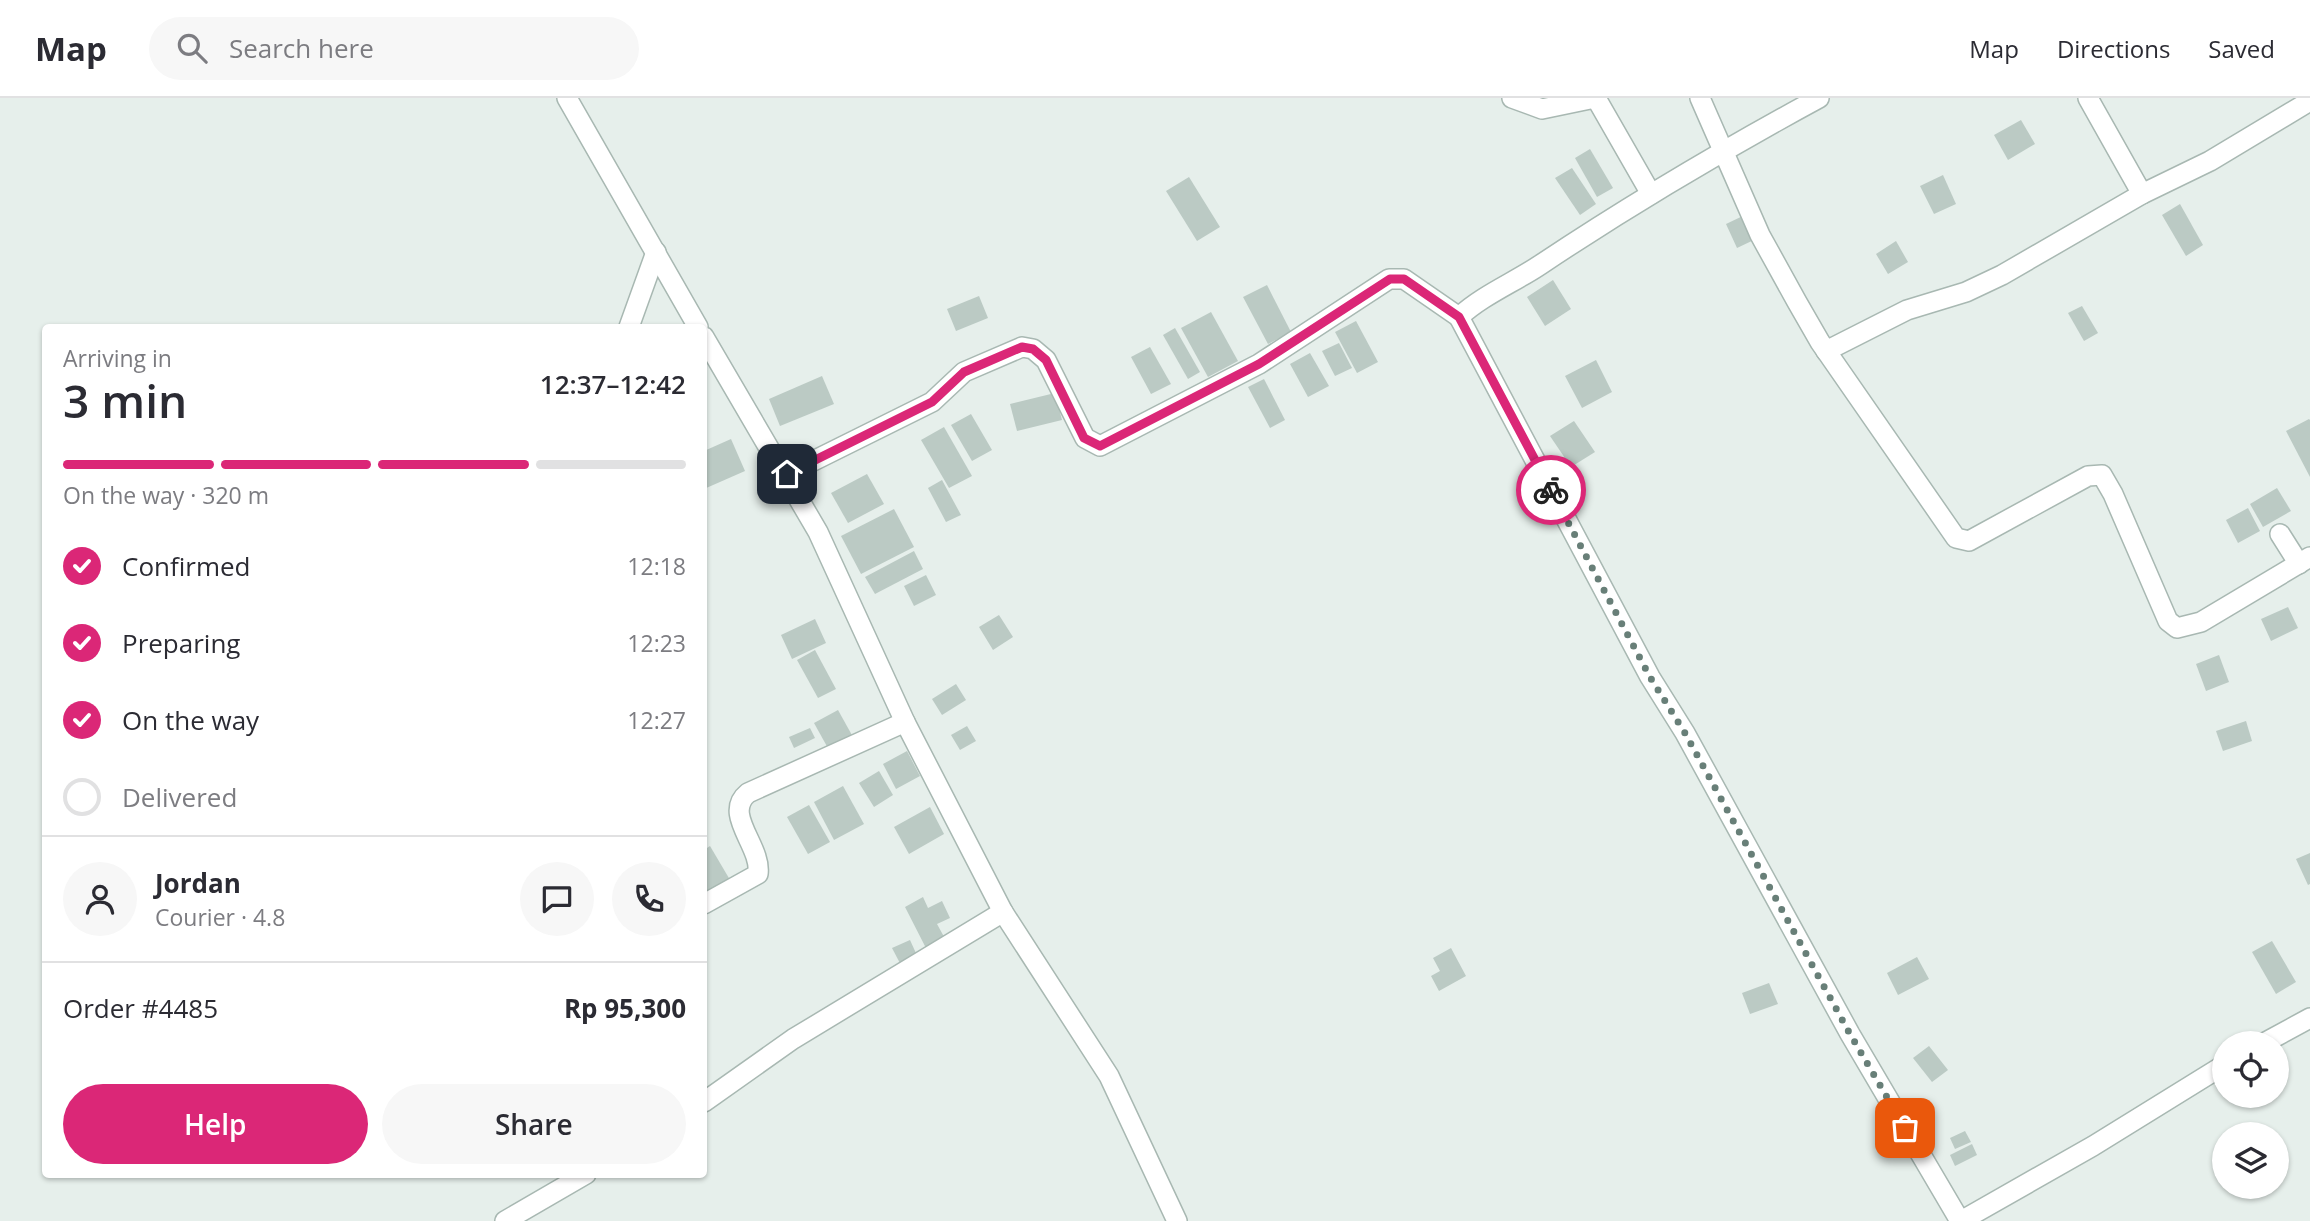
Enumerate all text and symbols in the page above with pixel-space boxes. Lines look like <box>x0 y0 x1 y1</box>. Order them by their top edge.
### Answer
search box <box>149 17 639 80</box>
text: Map <box>35 26 107 71</box>
icon: search <box>173 29 211 67</box>
text: Search here <box>229 30 374 66</box>
text: Map <box>1969 32 2019 65</box>
text: Directions <box>2057 32 2170 65</box>
text: Saved <box>2208 32 2275 65</box>
text: Arriving in <box>63 342 172 374</box>
text: 12:37–12:42 <box>540 366 686 402</box>
text: 3 min <box>63 369 187 431</box>
pin <box>757 444 817 504</box>
icon: home <box>768 455 806 493</box>
courier <box>1516 455 1586 525</box>
icon: bike <box>1532 471 1570 509</box>
text: On the way · 320 m <box>63 479 269 511</box>
icon: check <box>63 547 101 585</box>
text: Confirmed <box>122 548 250 584</box>
text: 12:18 <box>627 550 686 582</box>
icon: check <box>63 624 101 662</box>
text: Preparing <box>122 625 240 661</box>
text: 12:23 <box>627 627 686 659</box>
icon: check <box>63 701 101 739</box>
text: On the way <box>122 702 259 738</box>
text: 12:27 <box>627 704 686 736</box>
text: Delivered <box>122 779 237 815</box>
button: person <box>63 862 137 936</box>
button: chat <box>520 862 594 936</box>
button: phone <box>612 862 686 936</box>
text: Jordan <box>155 865 241 901</box>
text: Courier · 4.8 <box>155 901 285 933</box>
text: Order #4485 <box>63 990 218 1026</box>
text: Rp 95,300 <box>564 990 686 1026</box>
map controls <box>2212 1031 2289 1199</box>
button: locate <box>2212 1031 2289 1108</box>
button: Help <box>63 1084 368 1164</box>
button: Share <box>382 1084 686 1164</box>
pin <box>1875 1098 1935 1158</box>
icon: bag <box>1886 1109 1924 1147</box>
button: layers <box>2212 1122 2289 1199</box>

